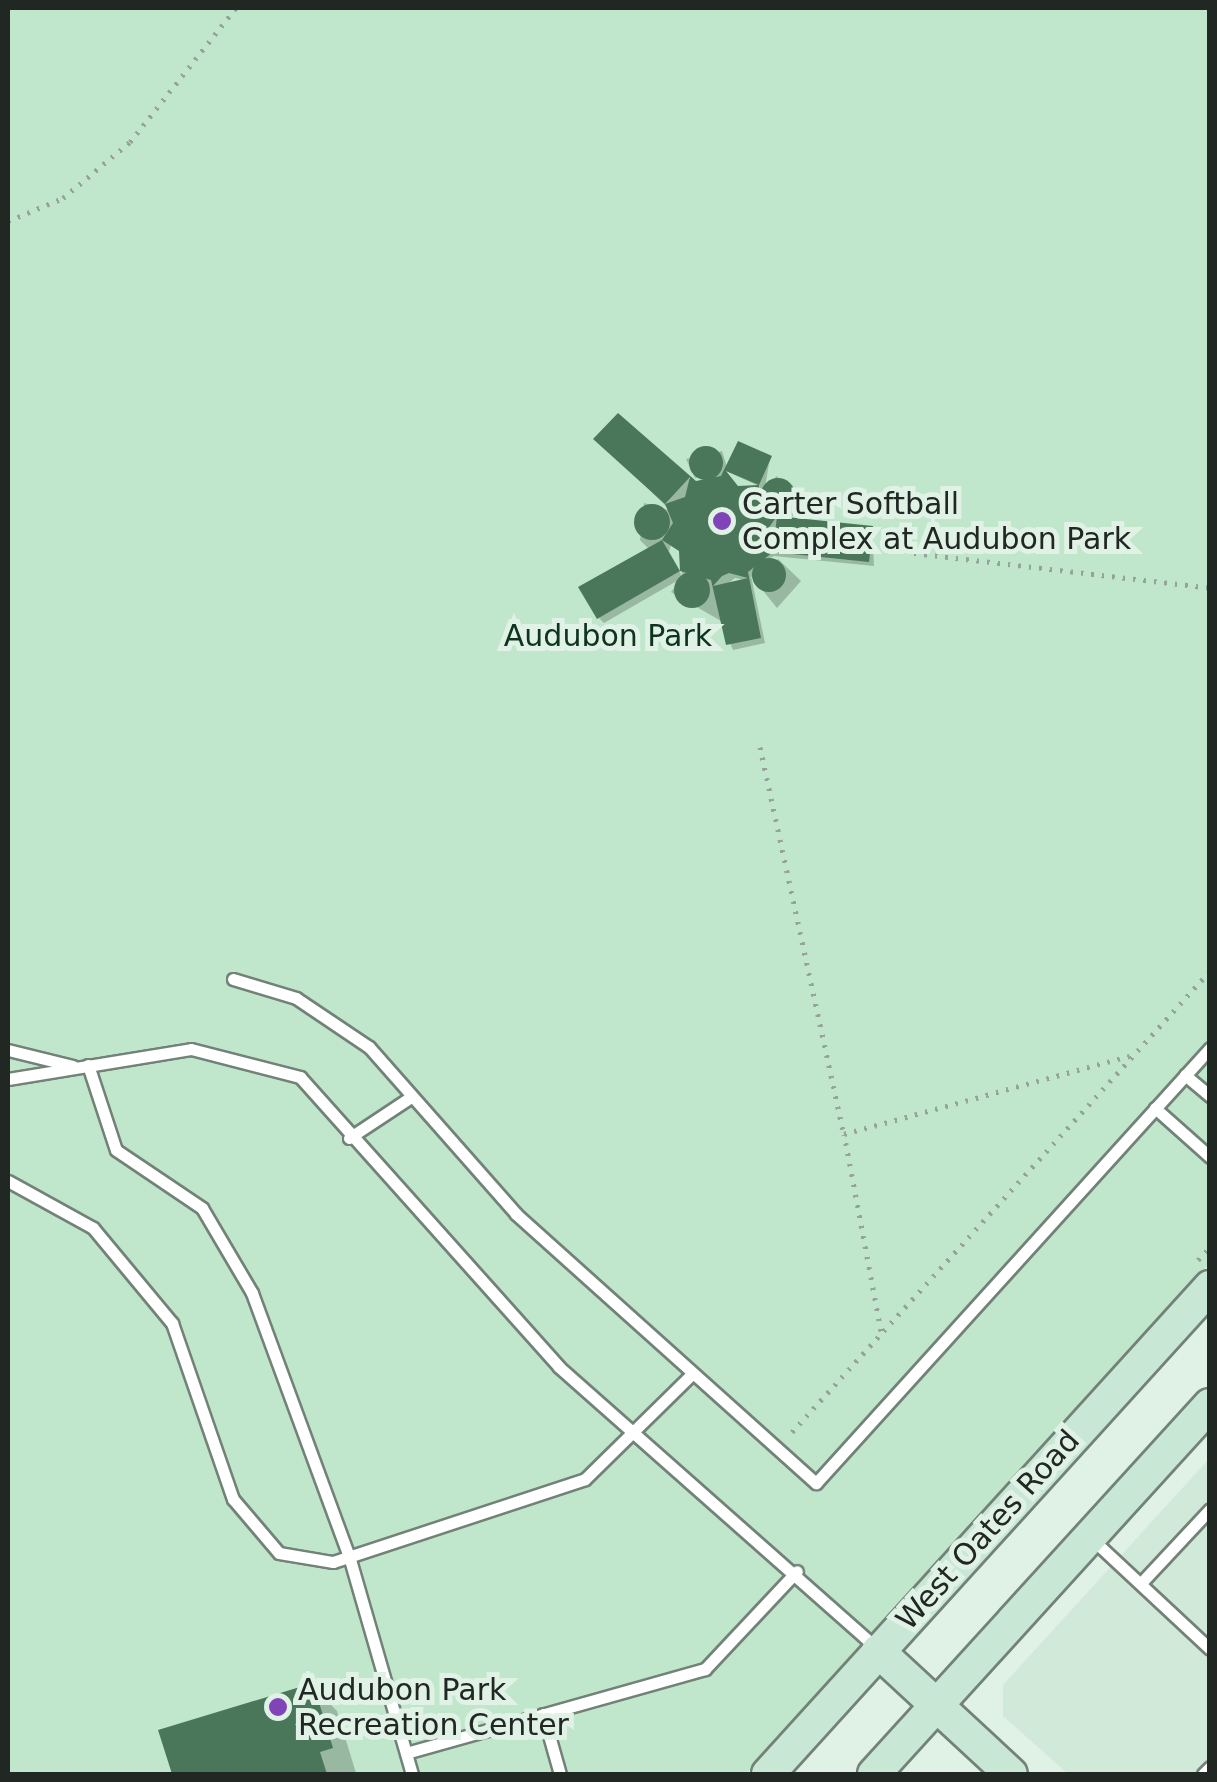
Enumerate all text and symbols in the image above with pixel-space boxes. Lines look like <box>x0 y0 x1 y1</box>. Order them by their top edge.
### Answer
place label: Carter Softball Complex at Audubon Park <box>742 486 1131 556</box>
marker: Carter Softball Complex at Audubon Park <box>711 510 733 532</box>
park label: Audubon Park <box>504 618 712 654</box>
street label: West Oates Road <box>889 1423 1087 1637</box>
place label: Audubon Park Recreation Center <box>298 1672 569 1742</box>
marker: Audubon Park Recreation Center <box>267 1696 289 1718</box>

